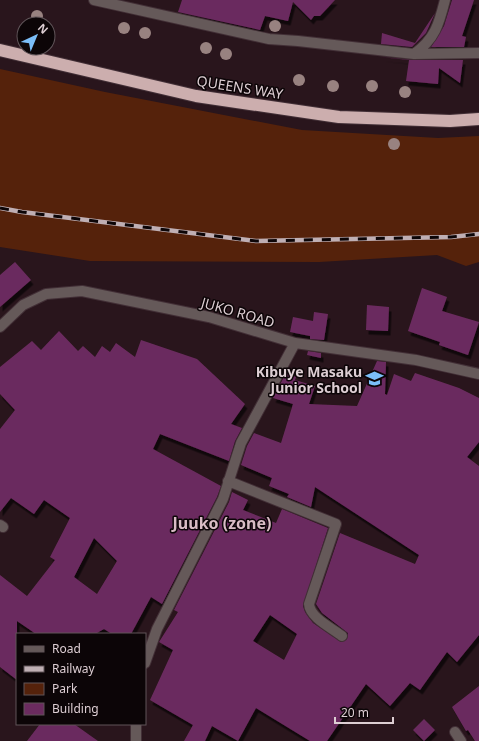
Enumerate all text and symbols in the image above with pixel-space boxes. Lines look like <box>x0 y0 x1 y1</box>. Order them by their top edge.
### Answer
north arrow <box>16 16 56 56</box>
text: N <box>35 20 52 37</box>
street label: QUEENS WAY <box>195 71 285 103</box>
street label: JUKO ROAD <box>197 292 277 332</box>
place label: Kibuye Masaku Junior School <box>256 362 362 397</box>
school or university icon: Kibuye Masaku Junior School <box>365 369 385 389</box>
district label: Juuko (zone) <box>171 512 271 534</box>
legend <box>16 633 146 725</box>
text: Road <box>52 640 81 657</box>
text: Railway <box>52 660 96 677</box>
text: Park <box>52 680 78 697</box>
scale bar <box>335 699 393 725</box>
text: Building <box>52 700 99 717</box>
text: 20 m <box>341 704 369 721</box>

